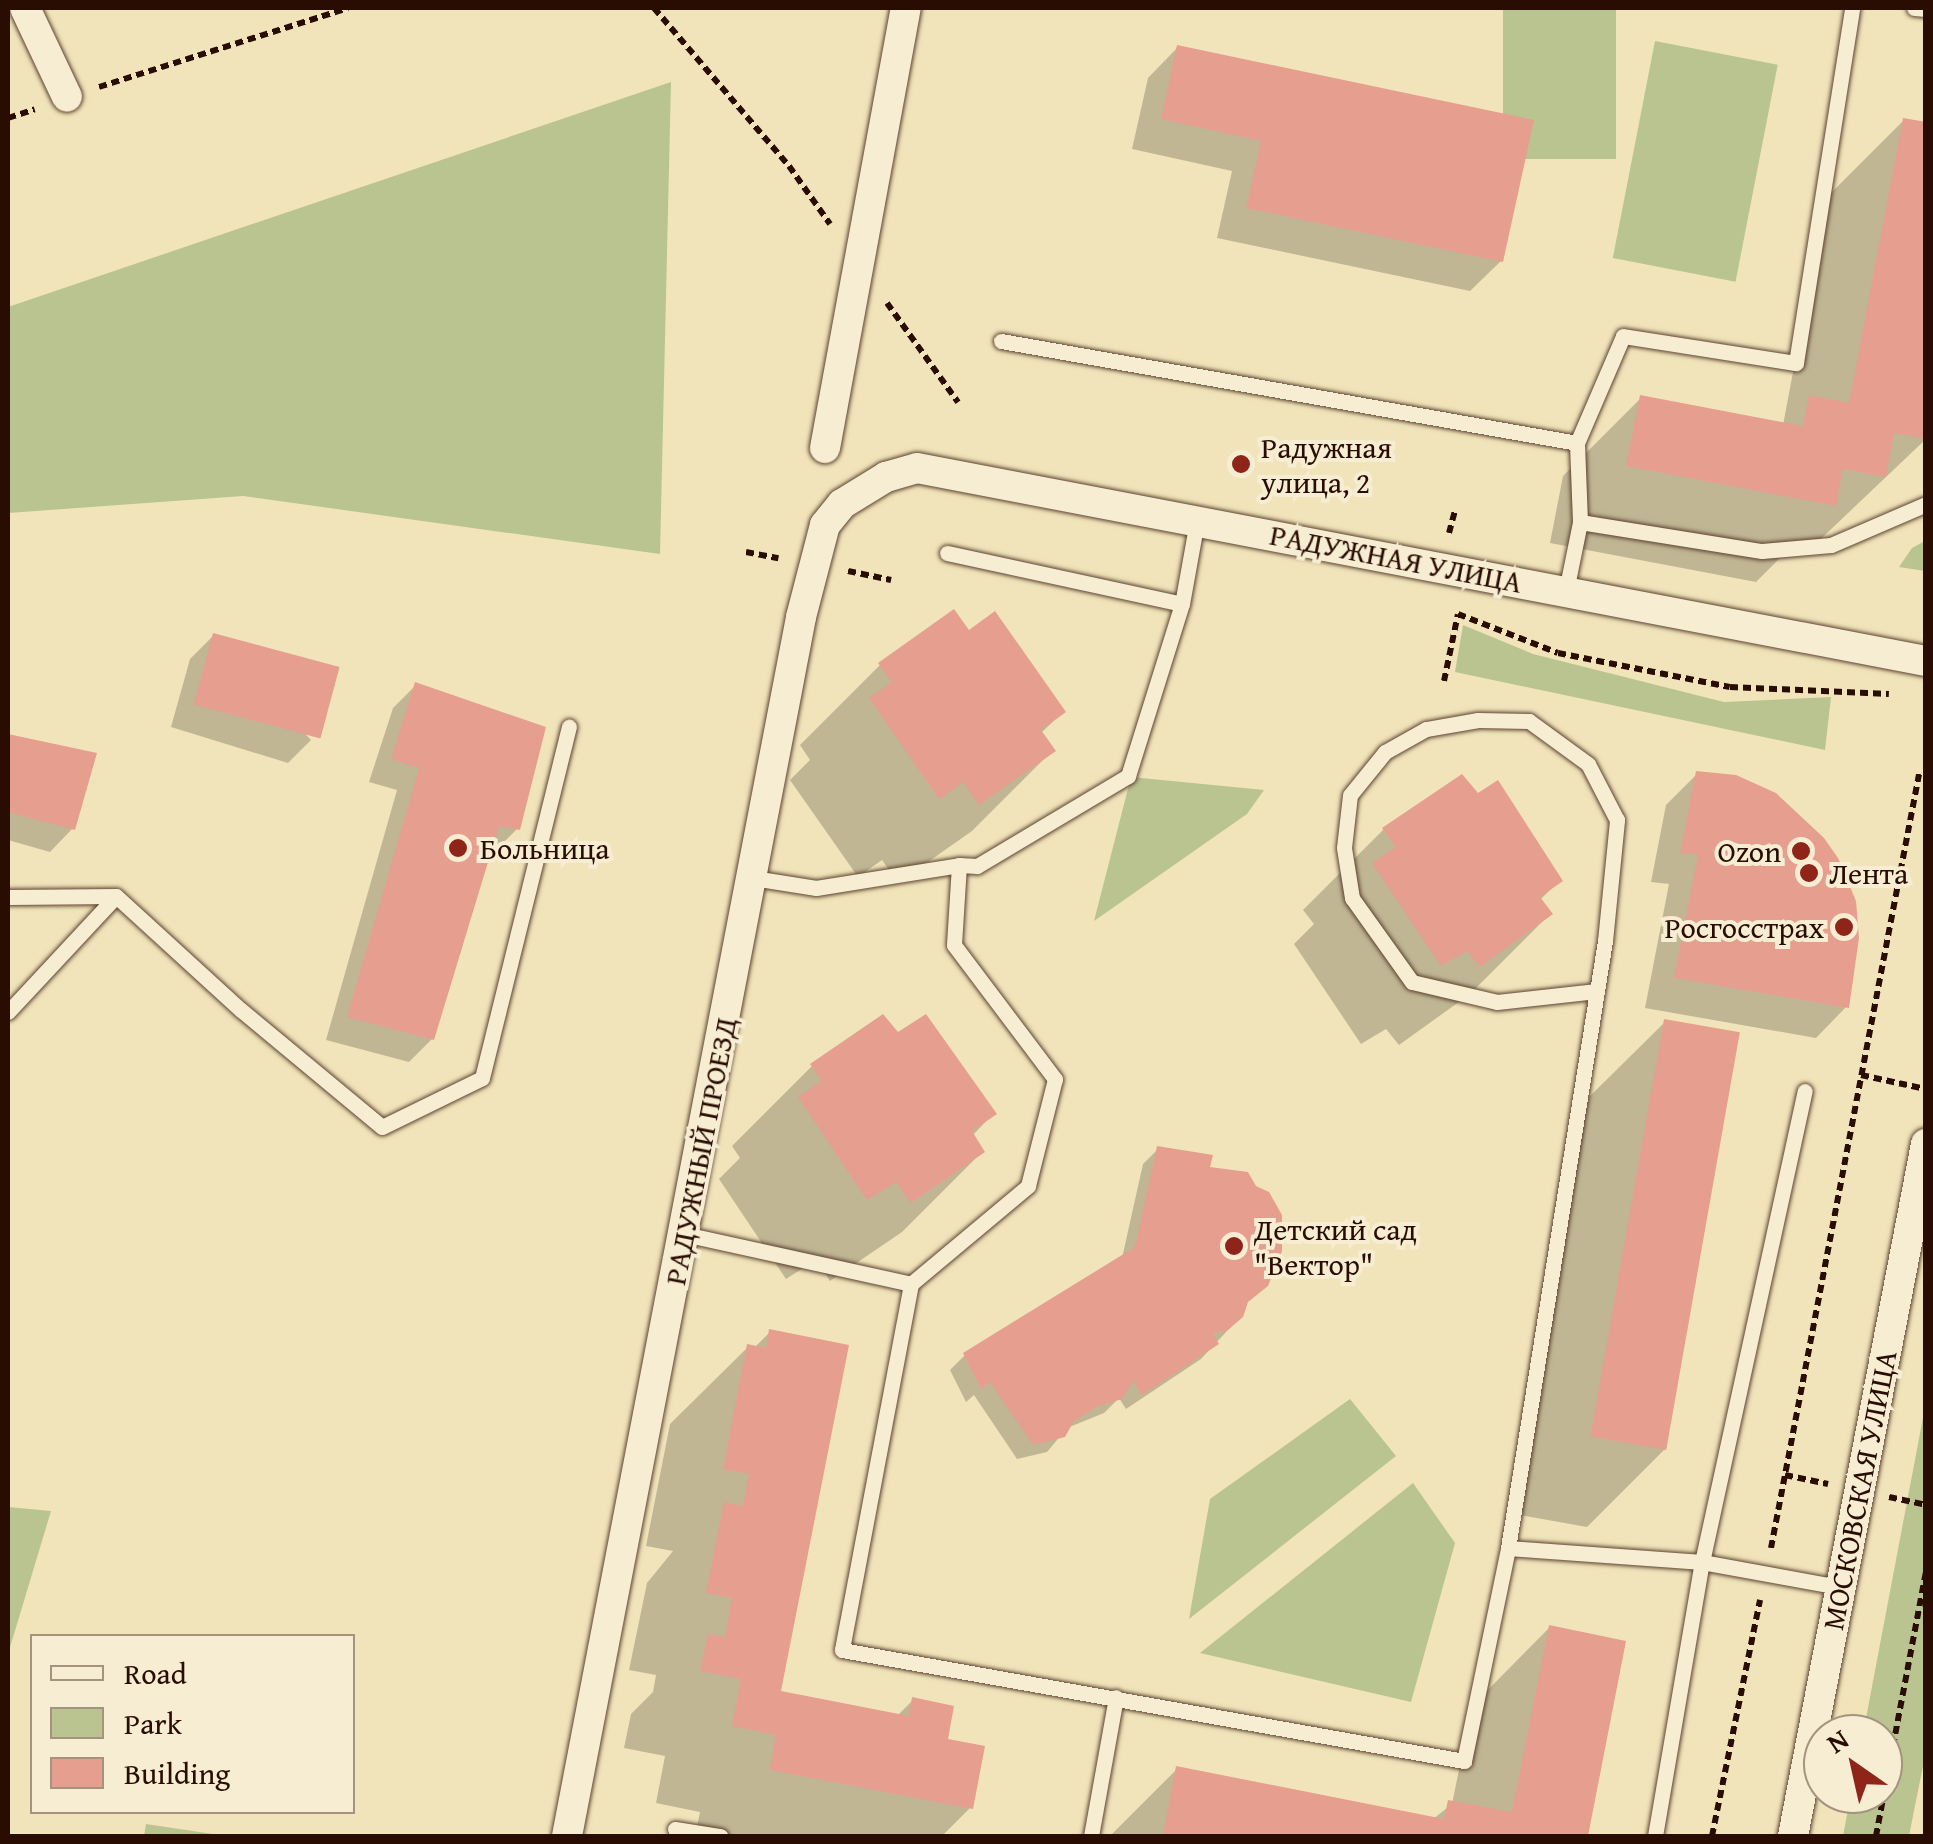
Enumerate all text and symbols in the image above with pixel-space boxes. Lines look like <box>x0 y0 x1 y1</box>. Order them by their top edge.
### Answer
place label: Радужная улица, 2 <box>1261 429 1392 500</box>
marker: Радужная улица, 2 <box>1230 453 1252 475</box>
street label: РАДУЖНАЯ УЛИЦА <box>1267 516 1525 600</box>
place label: Больница <box>480 830 610 866</box>
place label: Ozon <box>1717 833 1781 869</box>
marker: Больница <box>445 835 471 861</box>
marker: Ozon <box>1790 840 1812 862</box>
place label: Лента <box>1829 855 1908 891</box>
marker: Лента <box>1798 862 1820 884</box>
place label: Росгосстрах <box>1664 909 1824 945</box>
marker: Росгосстрах <box>1833 916 1855 938</box>
street label: РАДУЖНЫЙ ПРОЕЗД <box>656 1014 744 1288</box>
place label: Детский сад "Вектор" <box>1254 1211 1417 1282</box>
marker: Детский сад "Вектор" <box>1223 1235 1245 1257</box>
street label: МОСКОВСКАЯ УЛИЦА <box>1814 1347 1904 1633</box>
legend <box>30 1634 355 1814</box>
text: Road <box>124 1651 187 1695</box>
text: Park <box>124 1701 182 1745</box>
north arrow <box>1803 1714 1903 1814</box>
text: N <box>1818 1718 1856 1763</box>
text: Building <box>124 1751 230 1795</box>

